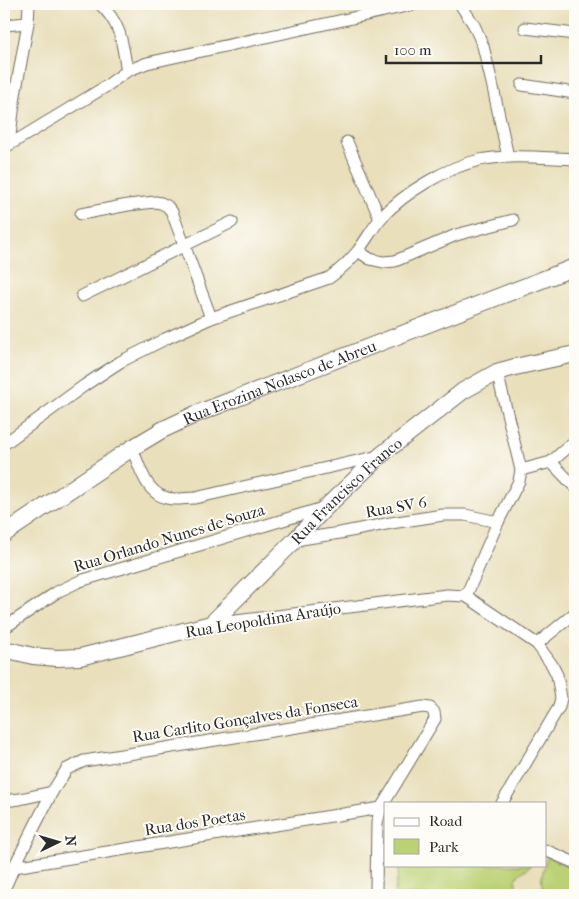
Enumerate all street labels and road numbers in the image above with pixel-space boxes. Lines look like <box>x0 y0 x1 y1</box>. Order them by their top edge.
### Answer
street label: Rua Erozina Nolasco de Abreu <box>179 336 379 429</box>
street label: Rua Francisco Franco <box>287 433 405 548</box>
street label: Rua SV 6 <box>364 492 429 522</box>
street label: Rua Orlando Nunes de Souza <box>71 500 268 576</box>
street label: Rua Leopoldina Araújo <box>184 598 342 642</box>
street label: Rua Carlito Gonçalves da Fonseca <box>131 692 360 746</box>
street label: Rua dos Poetas <box>143 805 247 839</box>

